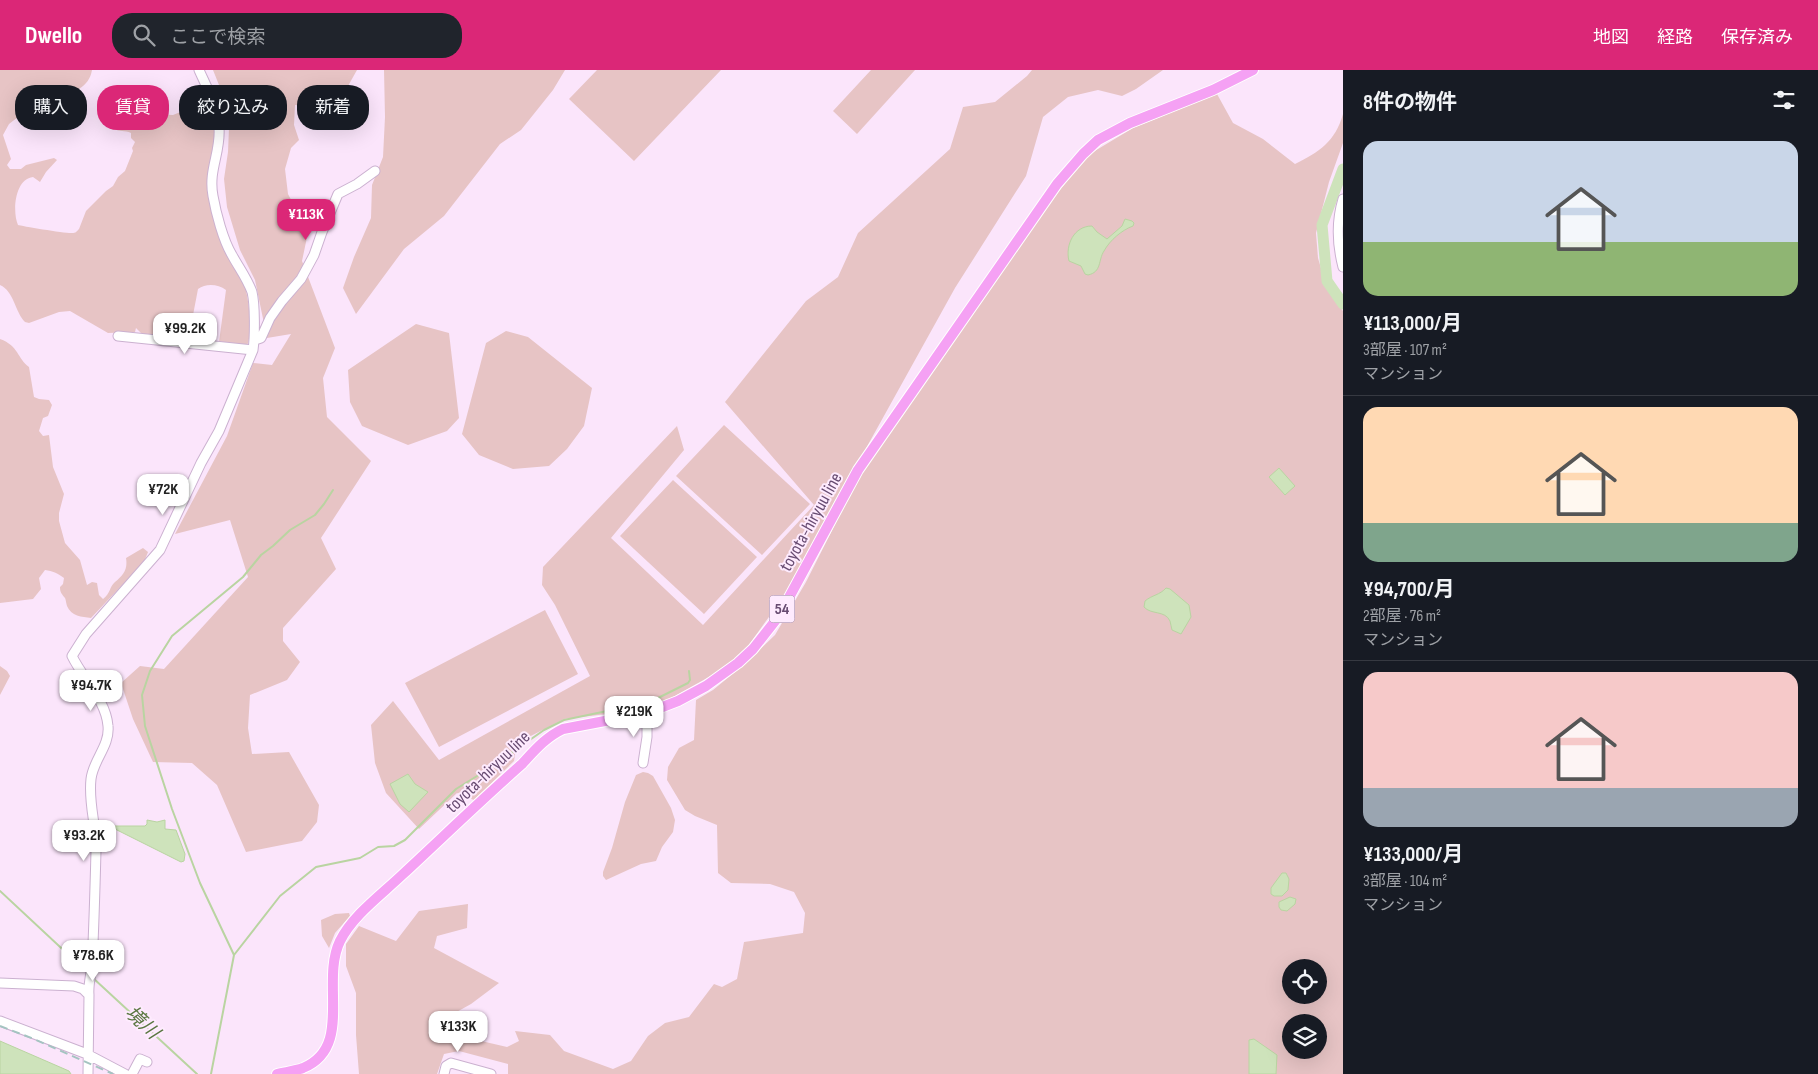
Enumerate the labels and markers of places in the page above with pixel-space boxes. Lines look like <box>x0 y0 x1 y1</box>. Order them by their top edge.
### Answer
pin: ¥113K <box>271 198 341 241</box>
pin: ¥99.2K <box>144 312 226 355</box>
pin: ¥72K <box>133 474 193 516</box>
pin: ¥94.7K <box>50 670 132 712</box>
pin: ¥219K <box>599 696 669 738</box>
pin: ¥93.2K <box>43 820 125 862</box>
pin: ¥78.6K <box>52 940 134 982</box>
pin: ¥133K <box>423 1010 493 1053</box>

